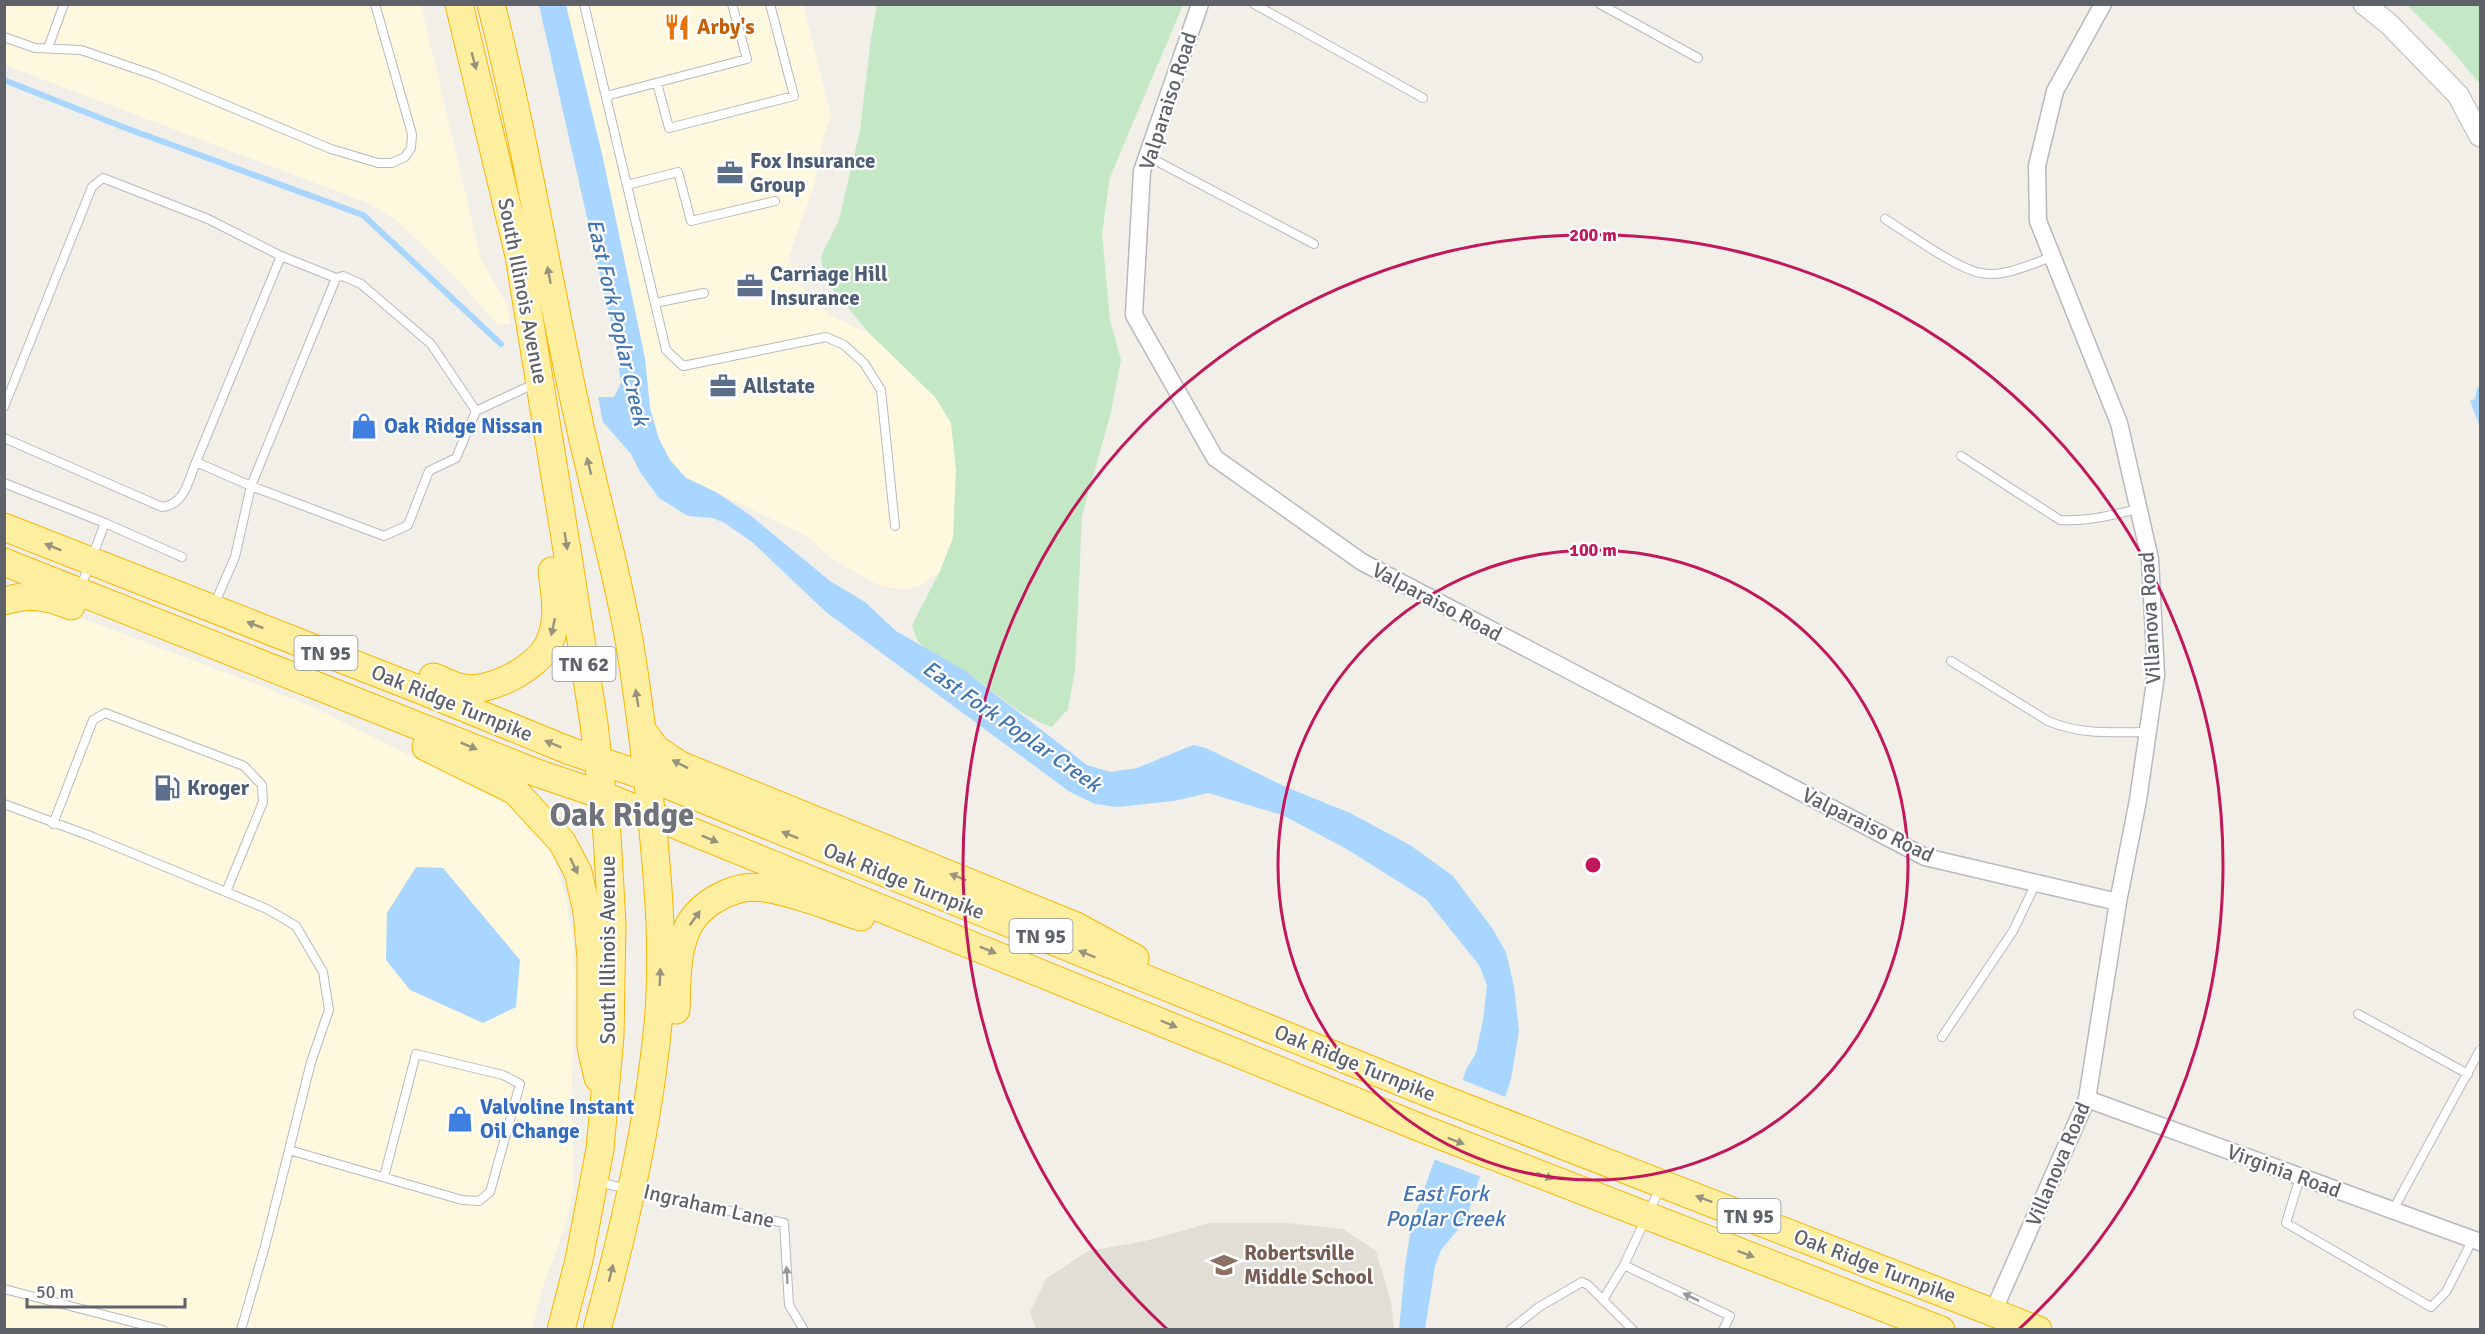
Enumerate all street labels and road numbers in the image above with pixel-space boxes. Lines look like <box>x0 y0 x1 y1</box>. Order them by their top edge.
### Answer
street label: Valparaiso Road <box>1133 29 1203 173</box>
street label: South Illinois Avenue <box>492 196 554 386</box>
street label: Villanova Road <box>2134 551 2166 685</box>
street label: Valparaiso Road <box>1368 557 1506 647</box>
road number: TN 95 <box>294 636 358 670</box>
road number: TN 62 <box>552 647 616 681</box>
street label: Oak Ridge Turnpike <box>368 659 536 747</box>
street label: Valparaiso Road <box>1798 782 1938 868</box>
street label: Oak Ridge Turnpike <box>820 837 988 925</box>
street label: South Illinois Avenue <box>595 856 621 1044</box>
road number: TN 95 <box>1010 919 1072 953</box>
street label: Oak Ridge Turnpike <box>1271 1019 1439 1107</box>
street label: Villanova Road <box>2020 1098 2096 1230</box>
street label: Virginia Road <box>2223 1138 2345 1204</box>
street label: Ingraham Lane <box>641 1178 777 1234</box>
road number: TN 95 <box>1718 1199 1780 1233</box>
street label: Oak Ridge Turnpike <box>1790 1223 1960 1309</box>

